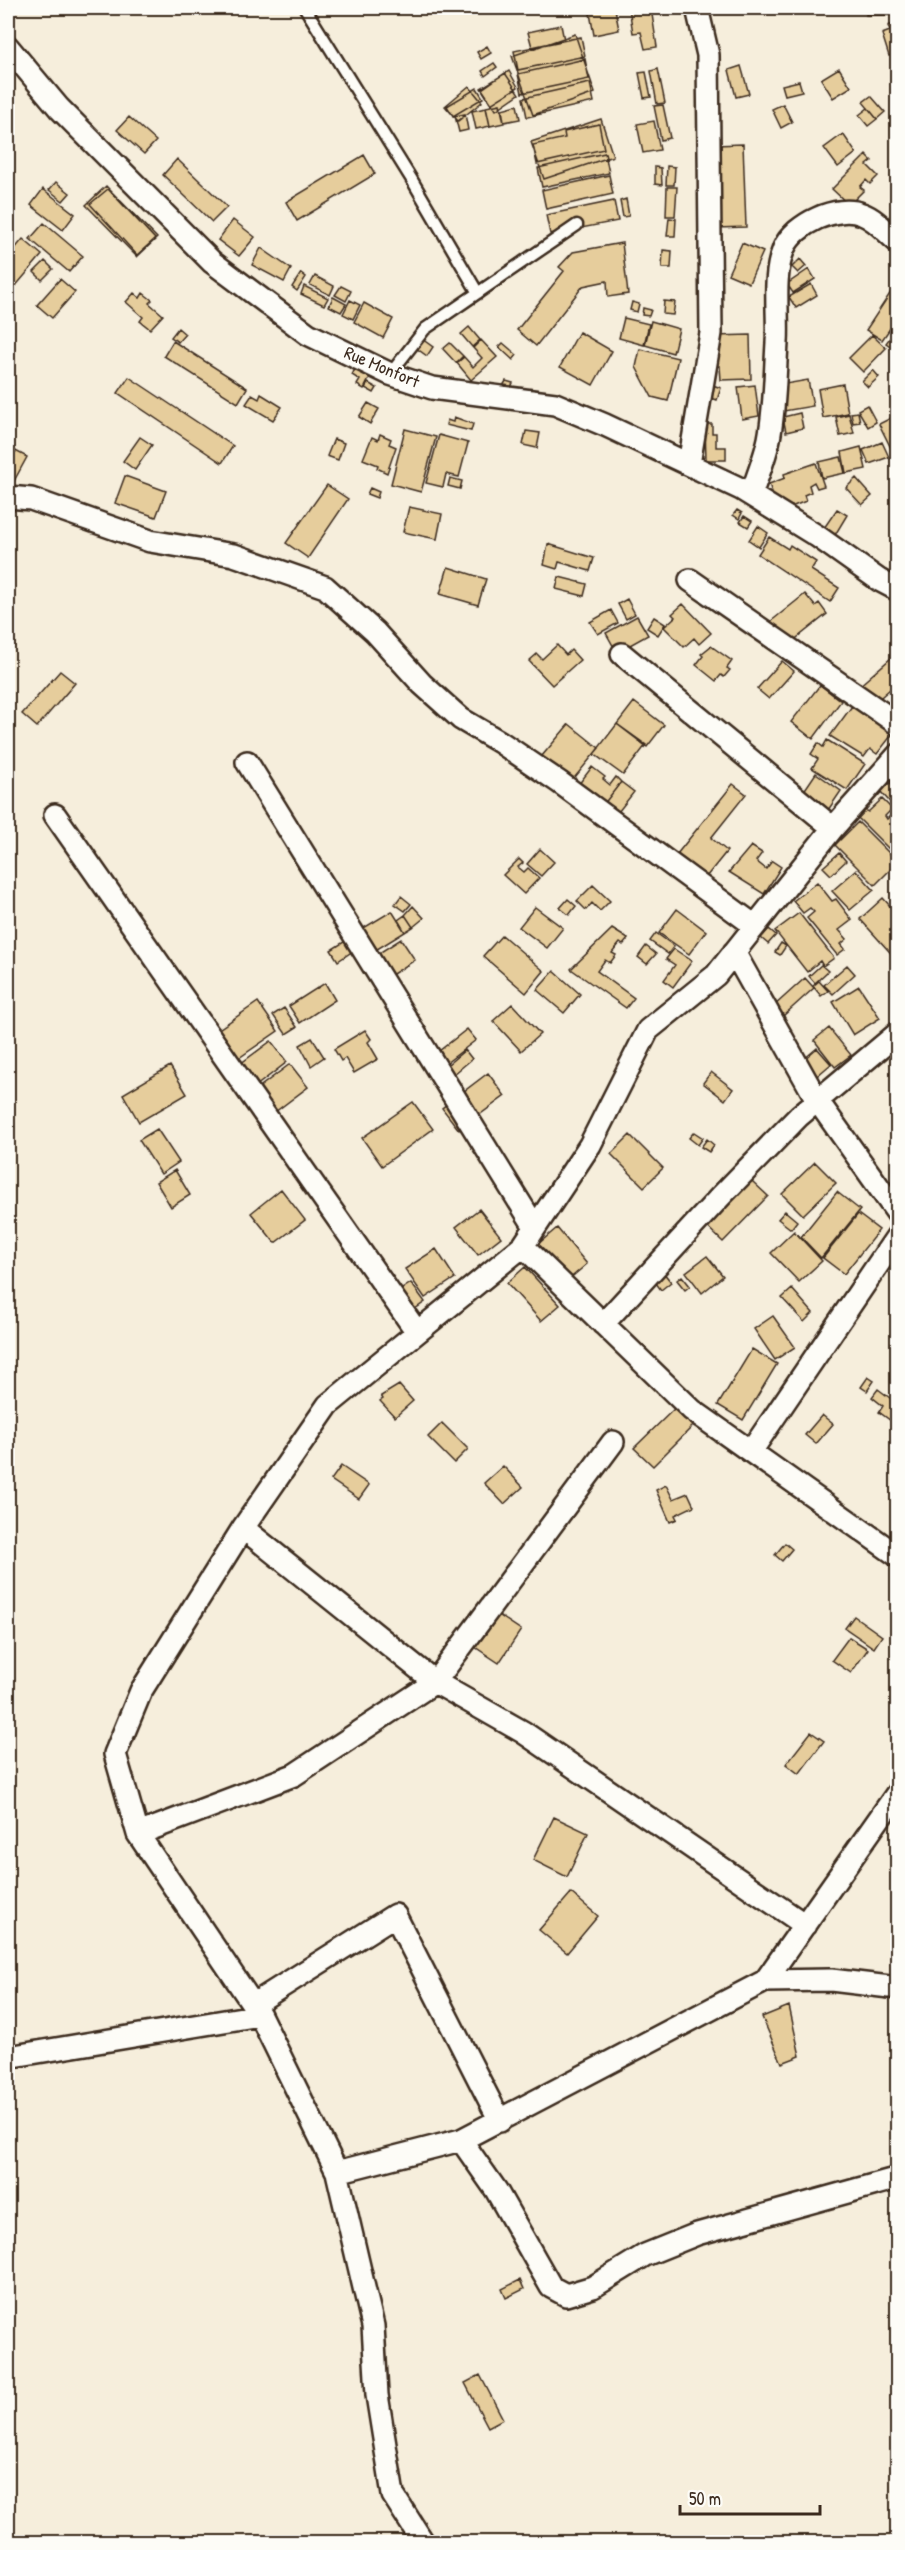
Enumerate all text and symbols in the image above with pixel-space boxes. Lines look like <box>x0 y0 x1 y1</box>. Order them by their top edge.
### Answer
street label: Rue Monfort <box>341 339 424 394</box>
scale bar <box>680 2478 820 2516</box>
text: 50 m <box>689 2486 721 2511</box>

